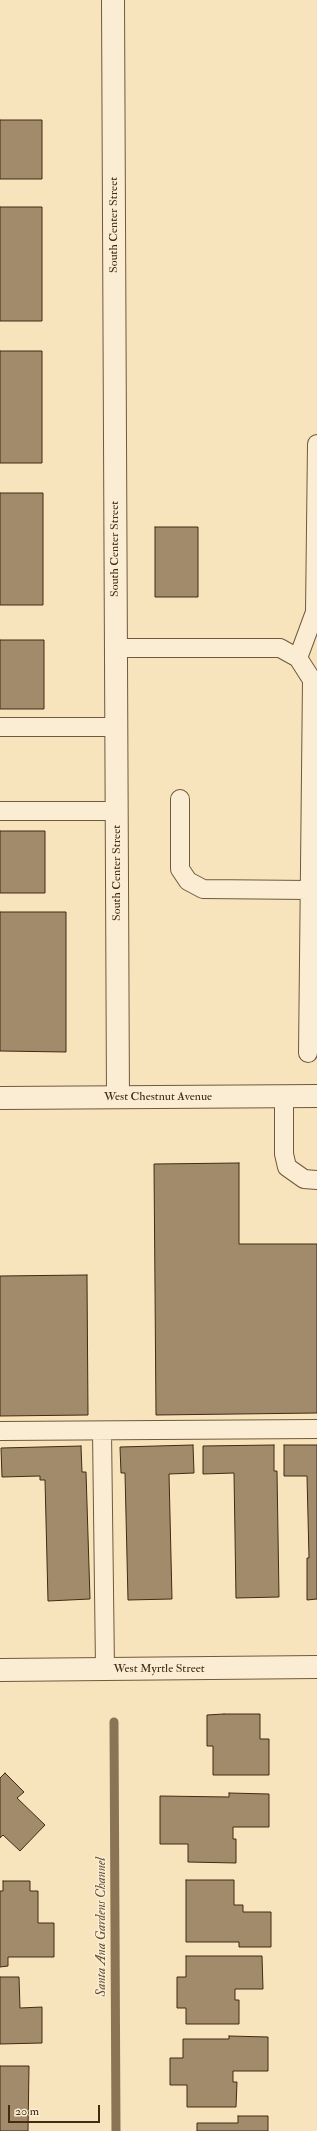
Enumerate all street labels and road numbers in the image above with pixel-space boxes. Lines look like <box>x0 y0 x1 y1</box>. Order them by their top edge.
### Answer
street label: South Center Street <box>107 177 121 273</box>
street label: South Center Street <box>108 501 122 597</box>
street label: South Center Street <box>110 825 124 921</box>
street label: West Chestnut Avenue <box>104 1090 212 1104</box>
street label: West Myrtle Street <box>113 1662 205 1676</box>

